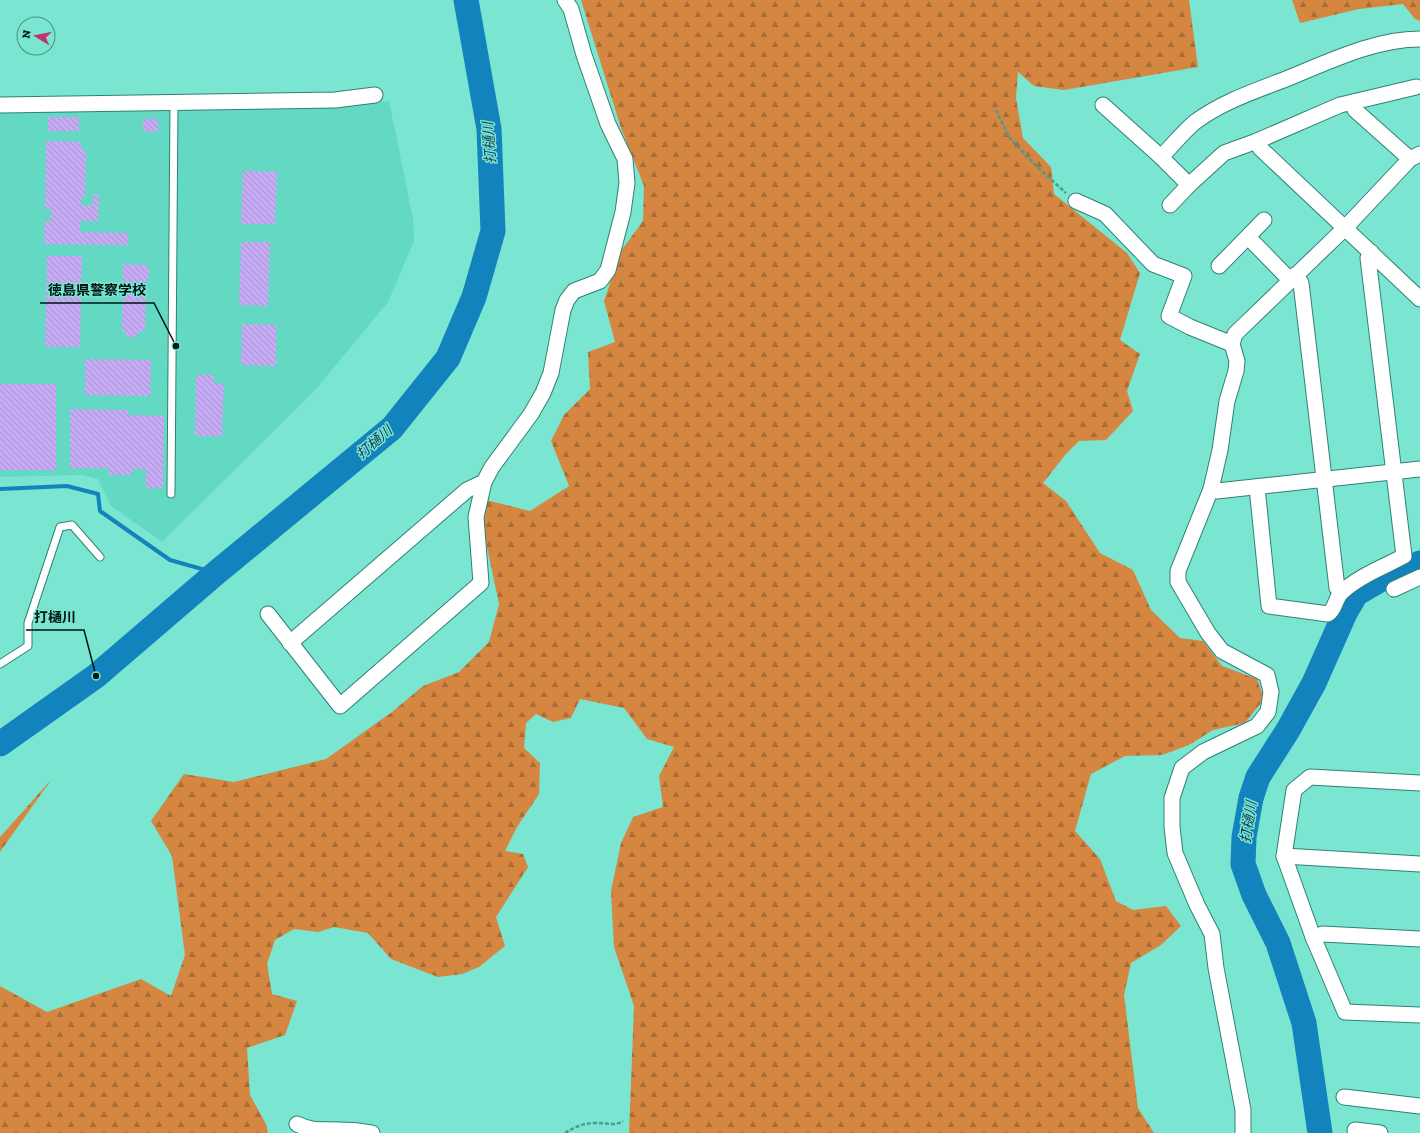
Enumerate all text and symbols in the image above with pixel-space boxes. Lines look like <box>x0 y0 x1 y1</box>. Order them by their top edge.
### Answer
north arrow <box>16 16 56 56</box>
text: N <box>20 28 34 40</box>
water label: 打樋川 <box>479 119 499 165</box>
callout: 徳島県警察学校 <box>40 277 154 303</box>
text: 徳島県警察学校 <box>48 282 146 299</box>
water label: 打樋川 <box>353 421 397 463</box>
callout: 打樋川 <box>26 604 84 630</box>
text: 打樋川 <box>34 609 76 626</box>
water label: 打樋川 <box>1237 798 1260 844</box>

